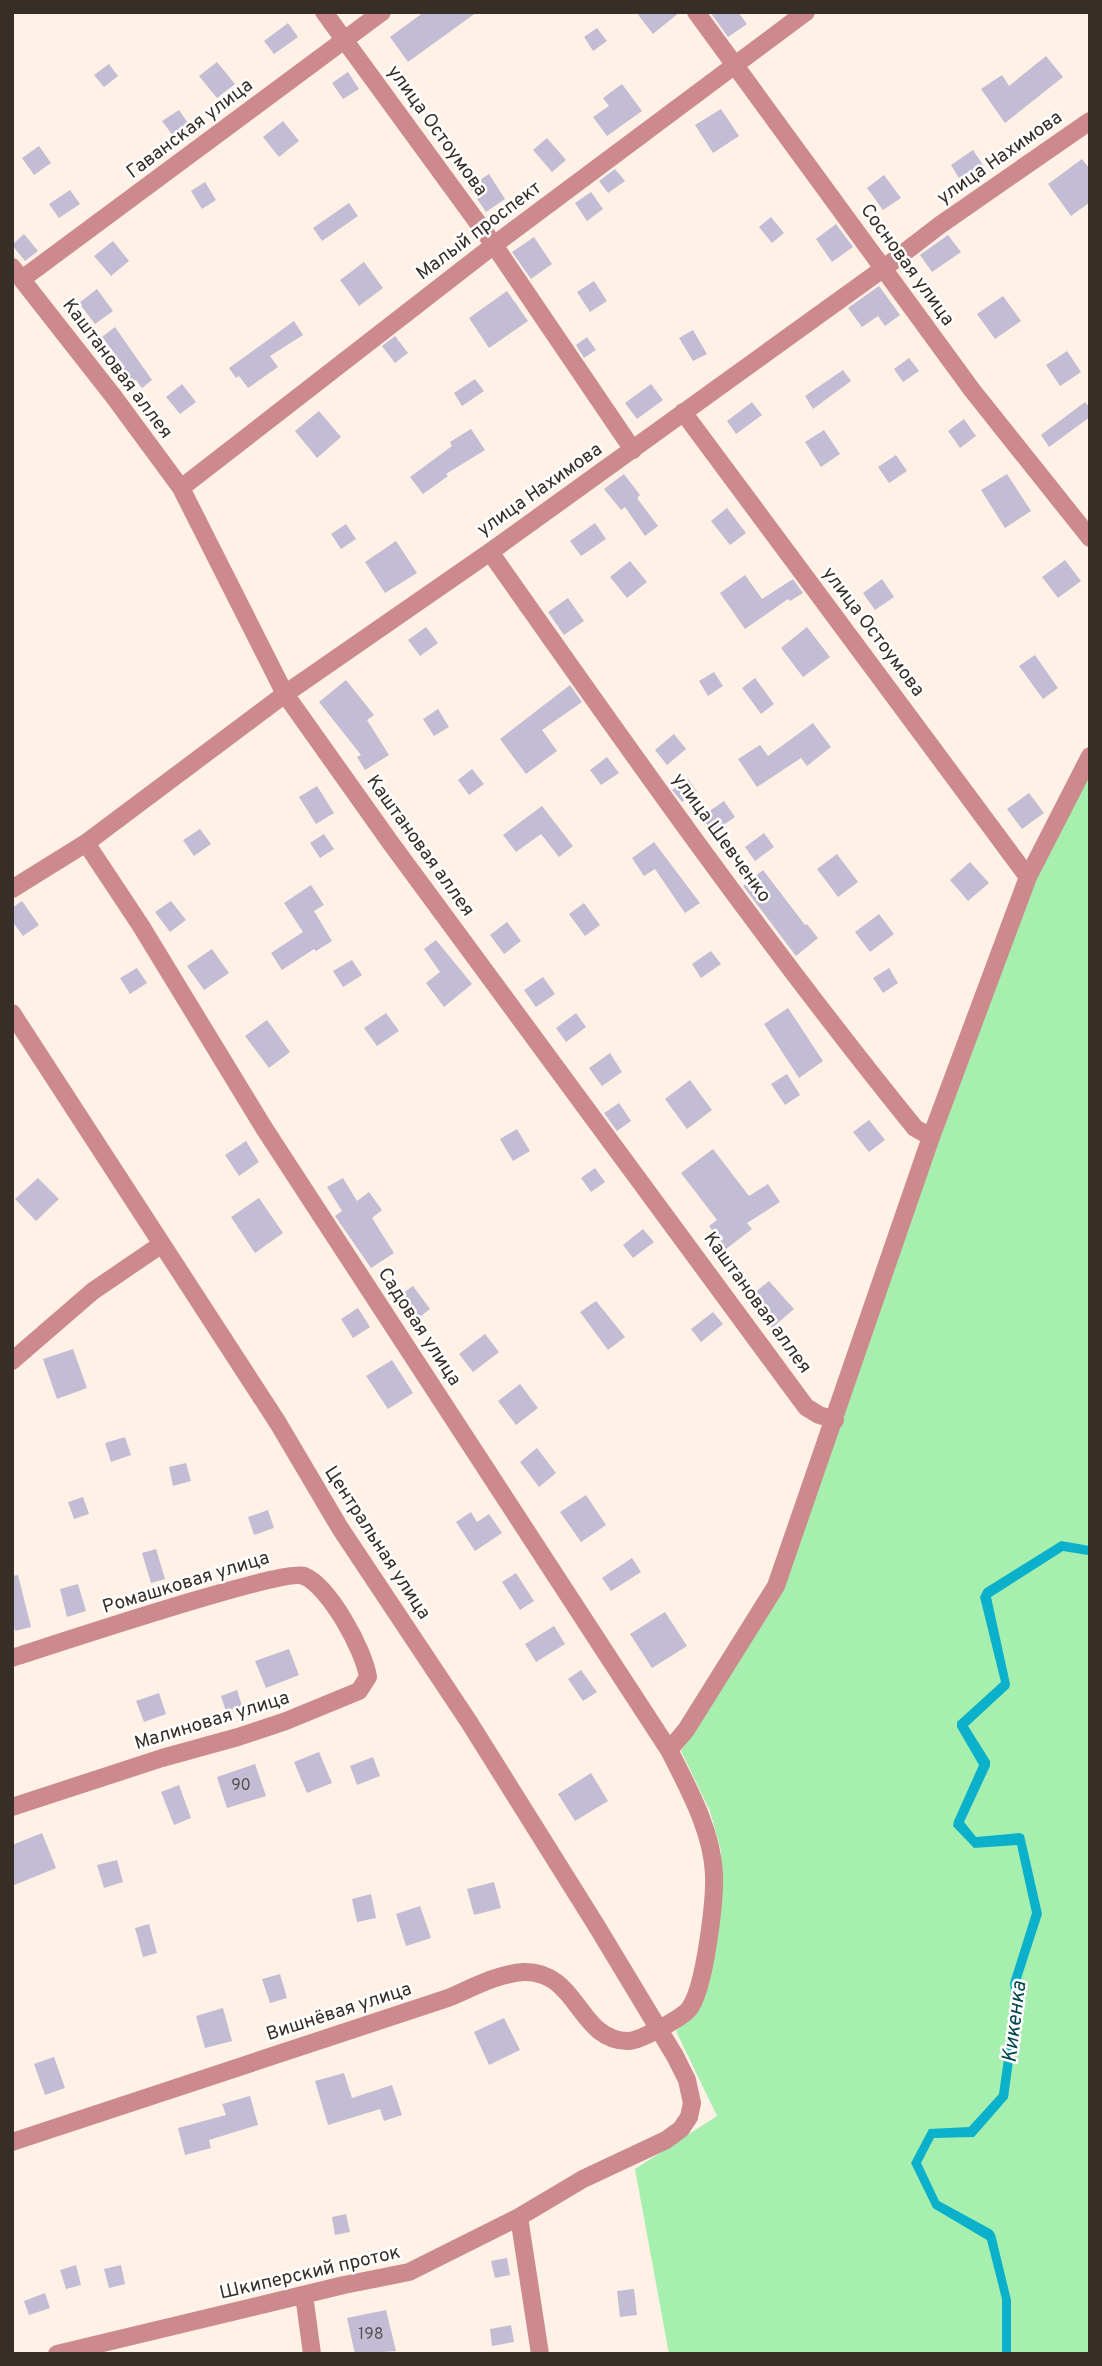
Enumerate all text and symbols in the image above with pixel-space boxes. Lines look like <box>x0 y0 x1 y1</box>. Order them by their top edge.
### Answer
street label: улица Остоумова <box>381 61 493 201</box>
street label: Гаванская улица <box>122 74 258 184</box>
street label: улица Нахимова <box>933 106 1067 210</box>
street label: Малый проспект <box>412 176 547 286</box>
street label: Сосновая улица <box>855 199 959 331</box>
street label: Каштановая аллея <box>56 294 178 444</box>
street label: улица Нахимова <box>473 438 607 542</box>
street label: улица Остоумова <box>816 562 930 702</box>
street label: улица Шевченко <box>666 769 776 907</box>
street label: Каштановая аллея <box>361 770 479 922</box>
street label: Каштановая аллея <box>698 1227 816 1379</box>
street label: Садовая улица <box>372 1263 466 1391</box>
street label: Центральная улица <box>318 1462 436 1624</box>
street label: Ромашковая улица <box>100 1546 272 1620</box>
street label: Малиновая улица <box>132 1686 292 1756</box>
house number: 90 <box>231 1776 251 1796</box>
street label: Вишнёвая улица <box>263 1977 415 2047</box>
water label: Кикенка <box>997 1979 1033 2064</box>
street label: Шкиперский проток <box>217 2240 403 2305</box>
house number: 198 <box>358 2325 384 2345</box>

